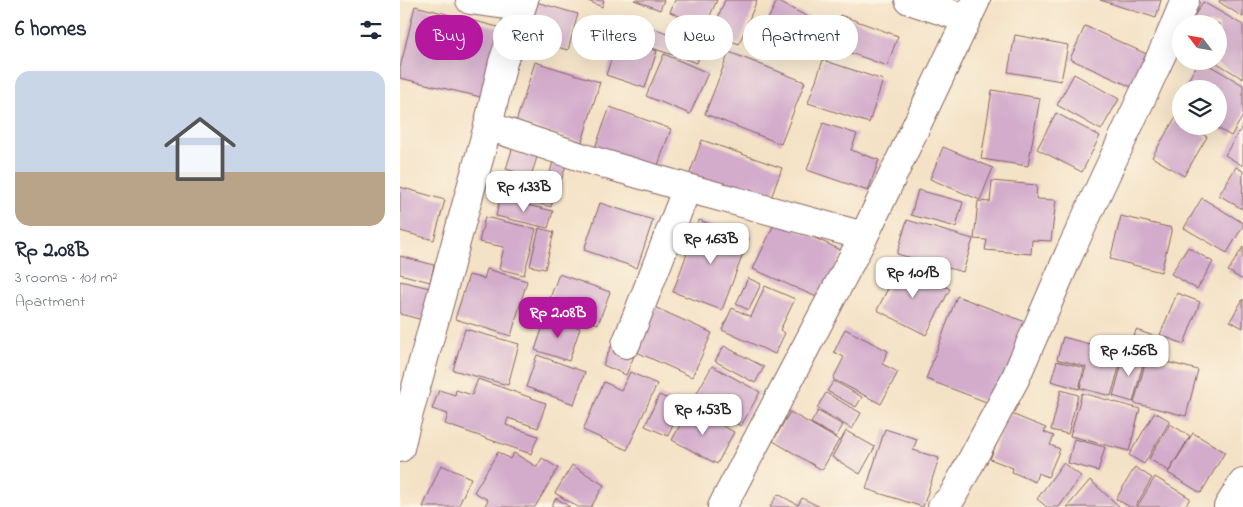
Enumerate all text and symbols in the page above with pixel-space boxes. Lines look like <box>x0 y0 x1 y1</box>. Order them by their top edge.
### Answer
text: 6 homes <box>15 15 87 45</box>
chip: Buy <box>415 15 483 60</box>
chip: Rent <box>493 15 562 60</box>
chip: Filters <box>572 15 655 60</box>
chip: New <box>665 15 733 60</box>
chip: Apartment <box>743 15 858 60</box>
north arrow <box>1172 15 1228 70</box>
map controls <box>1172 15 1227 135</box>
icon: filters <box>357 16 385 44</box>
button: layers <box>1172 80 1227 135</box>
icon: home <box>155 104 245 194</box>
pin: Rp 1.33B <box>472 170 576 213</box>
text: Rp 1.33B <box>497 175 551 199</box>
pin: Rp 1.63B <box>659 222 763 265</box>
text: Rp 1.63B <box>684 227 738 251</box>
text: Rp 2.08B <box>15 236 89 266</box>
pin: Rp 1.01B <box>861 256 965 299</box>
text: Rp 1.01B <box>887 261 939 285</box>
text: 3 rooms · 101 m² <box>15 266 117 290</box>
text: Apartment <box>15 290 85 314</box>
pin: Rp 2.08B <box>506 296 610 339</box>
text: Rp 2.08B <box>530 301 586 325</box>
pin: Rp 1.56B <box>1077 334 1181 377</box>
text: Rp 1.56B <box>1101 339 1157 363</box>
pin: Rp 1.53B <box>651 394 755 436</box>
text: Rp 1.53B <box>675 398 731 422</box>

